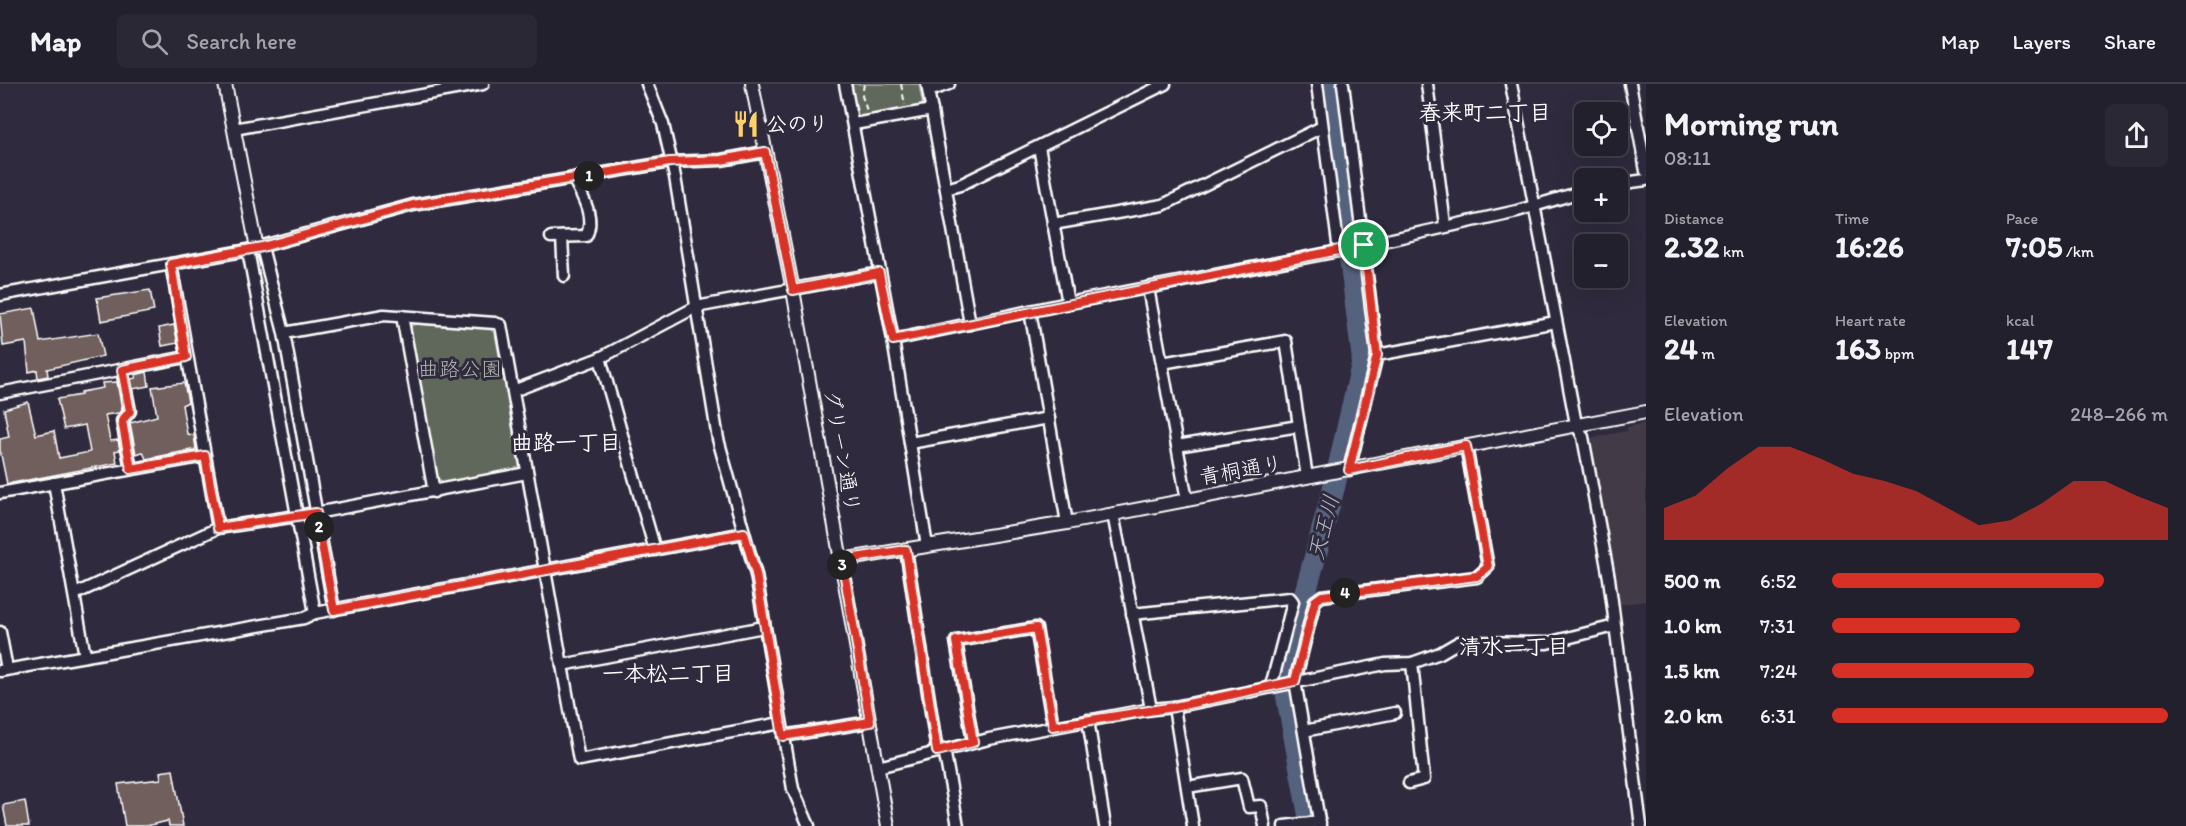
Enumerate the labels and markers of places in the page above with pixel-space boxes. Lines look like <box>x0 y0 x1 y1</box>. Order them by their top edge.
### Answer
restaurant icon: 公のり <box>731 109 761 139</box>
place label: 公のり <box>766 111 829 136</box>
pin: 1 <box>574 161 604 191</box>
pin <box>1338 219 1389 270</box>
pin: 2 <box>304 512 334 542</box>
pin: 3 <box>827 550 857 580</box>
pin: 4 <box>1330 578 1360 608</box>

